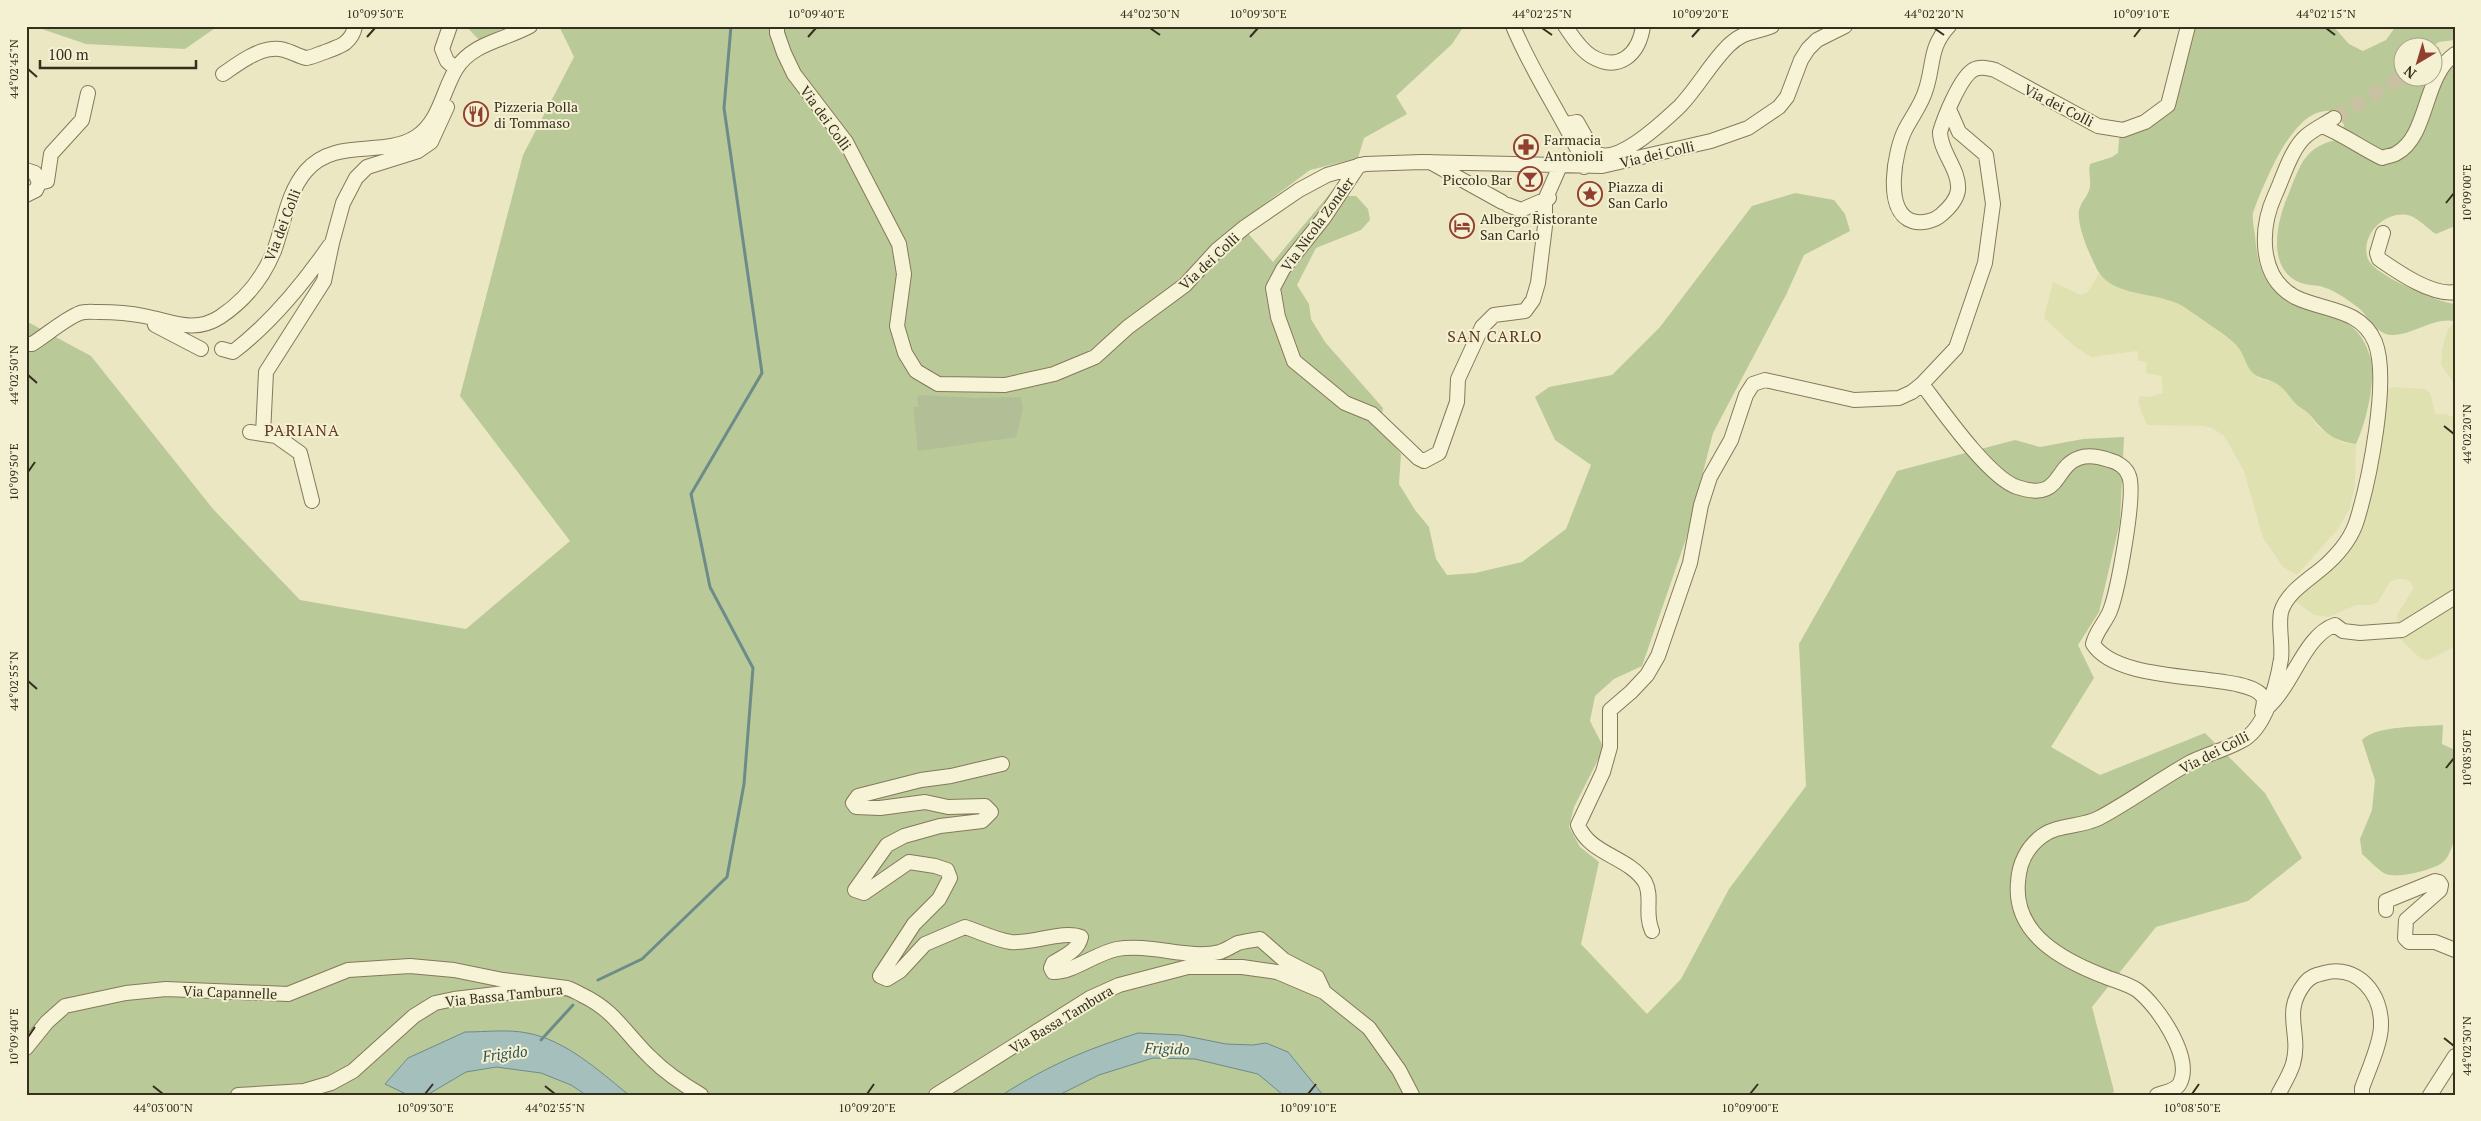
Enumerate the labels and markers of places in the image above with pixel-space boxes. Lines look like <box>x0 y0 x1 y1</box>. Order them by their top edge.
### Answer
place label: Pizzeria Polla di Tommaso <box>494 97 578 132</box>
restaurant icon: Pizzeria Polla di Tommaso <box>463 101 489 127</box>
place label: Farmacia Antonioli <box>1544 130 1604 165</box>
pharmacy icon: Farmacia Antonioli <box>1513 134 1539 160</box>
bar icon: Piccolo Bar <box>1517 166 1543 192</box>
place label: Piccolo Bar <box>1443 170 1513 189</box>
place label: Piazza di San Carlo <box>1608 177 1668 212</box>
place icon: Piazza di San Carlo <box>1577 181 1603 207</box>
place label: Albergo Ristorante San Carlo <box>1480 209 1597 244</box>
hotel icon: Albergo Ristorante San Carlo <box>1449 213 1475 239</box>

